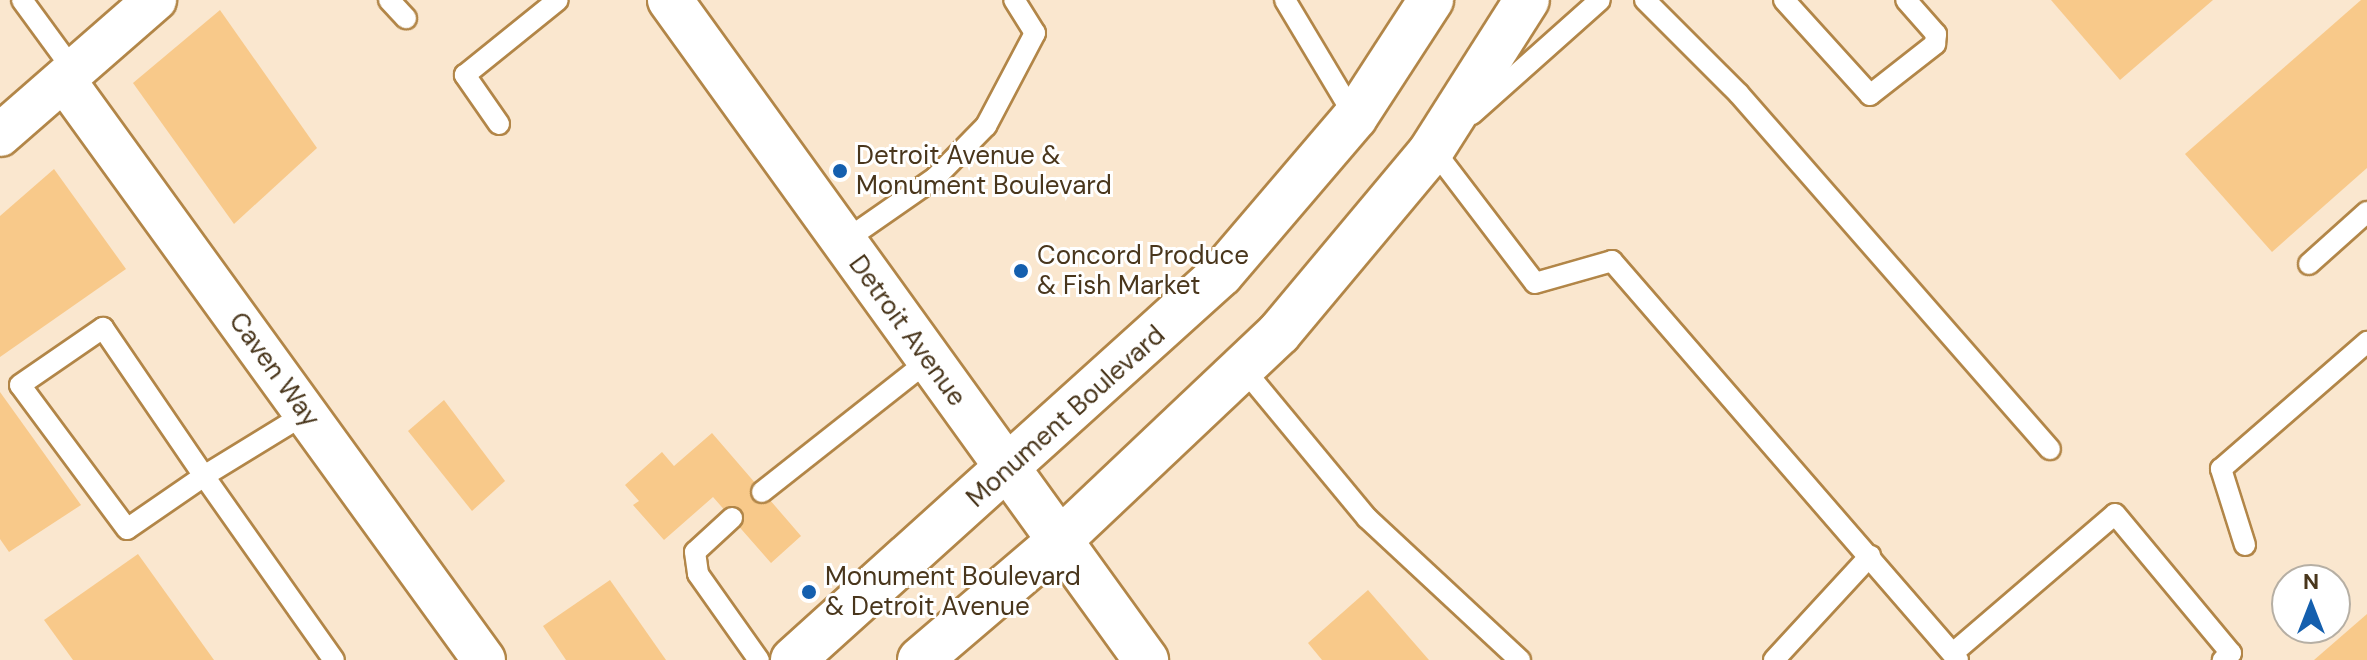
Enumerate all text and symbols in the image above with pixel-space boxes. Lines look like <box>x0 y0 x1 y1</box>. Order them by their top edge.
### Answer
place label: Detroit Avenue & Monument Boulevard <box>856 140 1112 202</box>
marker: Detroit Avenue & Monument Boulevard <box>831 162 849 180</box>
place label: Concord Produce & Fish Market <box>1037 240 1249 302</box>
street label: Detroit Avenue <box>842 250 972 412</box>
marker: Concord Produce & Fish Market <box>1012 262 1030 280</box>
street label: Caven Way <box>222 307 326 433</box>
street label: Monument Boulevard <box>961 320 1171 514</box>
place label: Monument Boulevard & Detroit Avenue <box>825 561 1081 622</box>
north arrow <box>2271 564 2351 644</box>
text: N <box>2303 567 2319 596</box>
marker: Monument Boulevard & Detroit Avenue <box>800 583 818 601</box>

